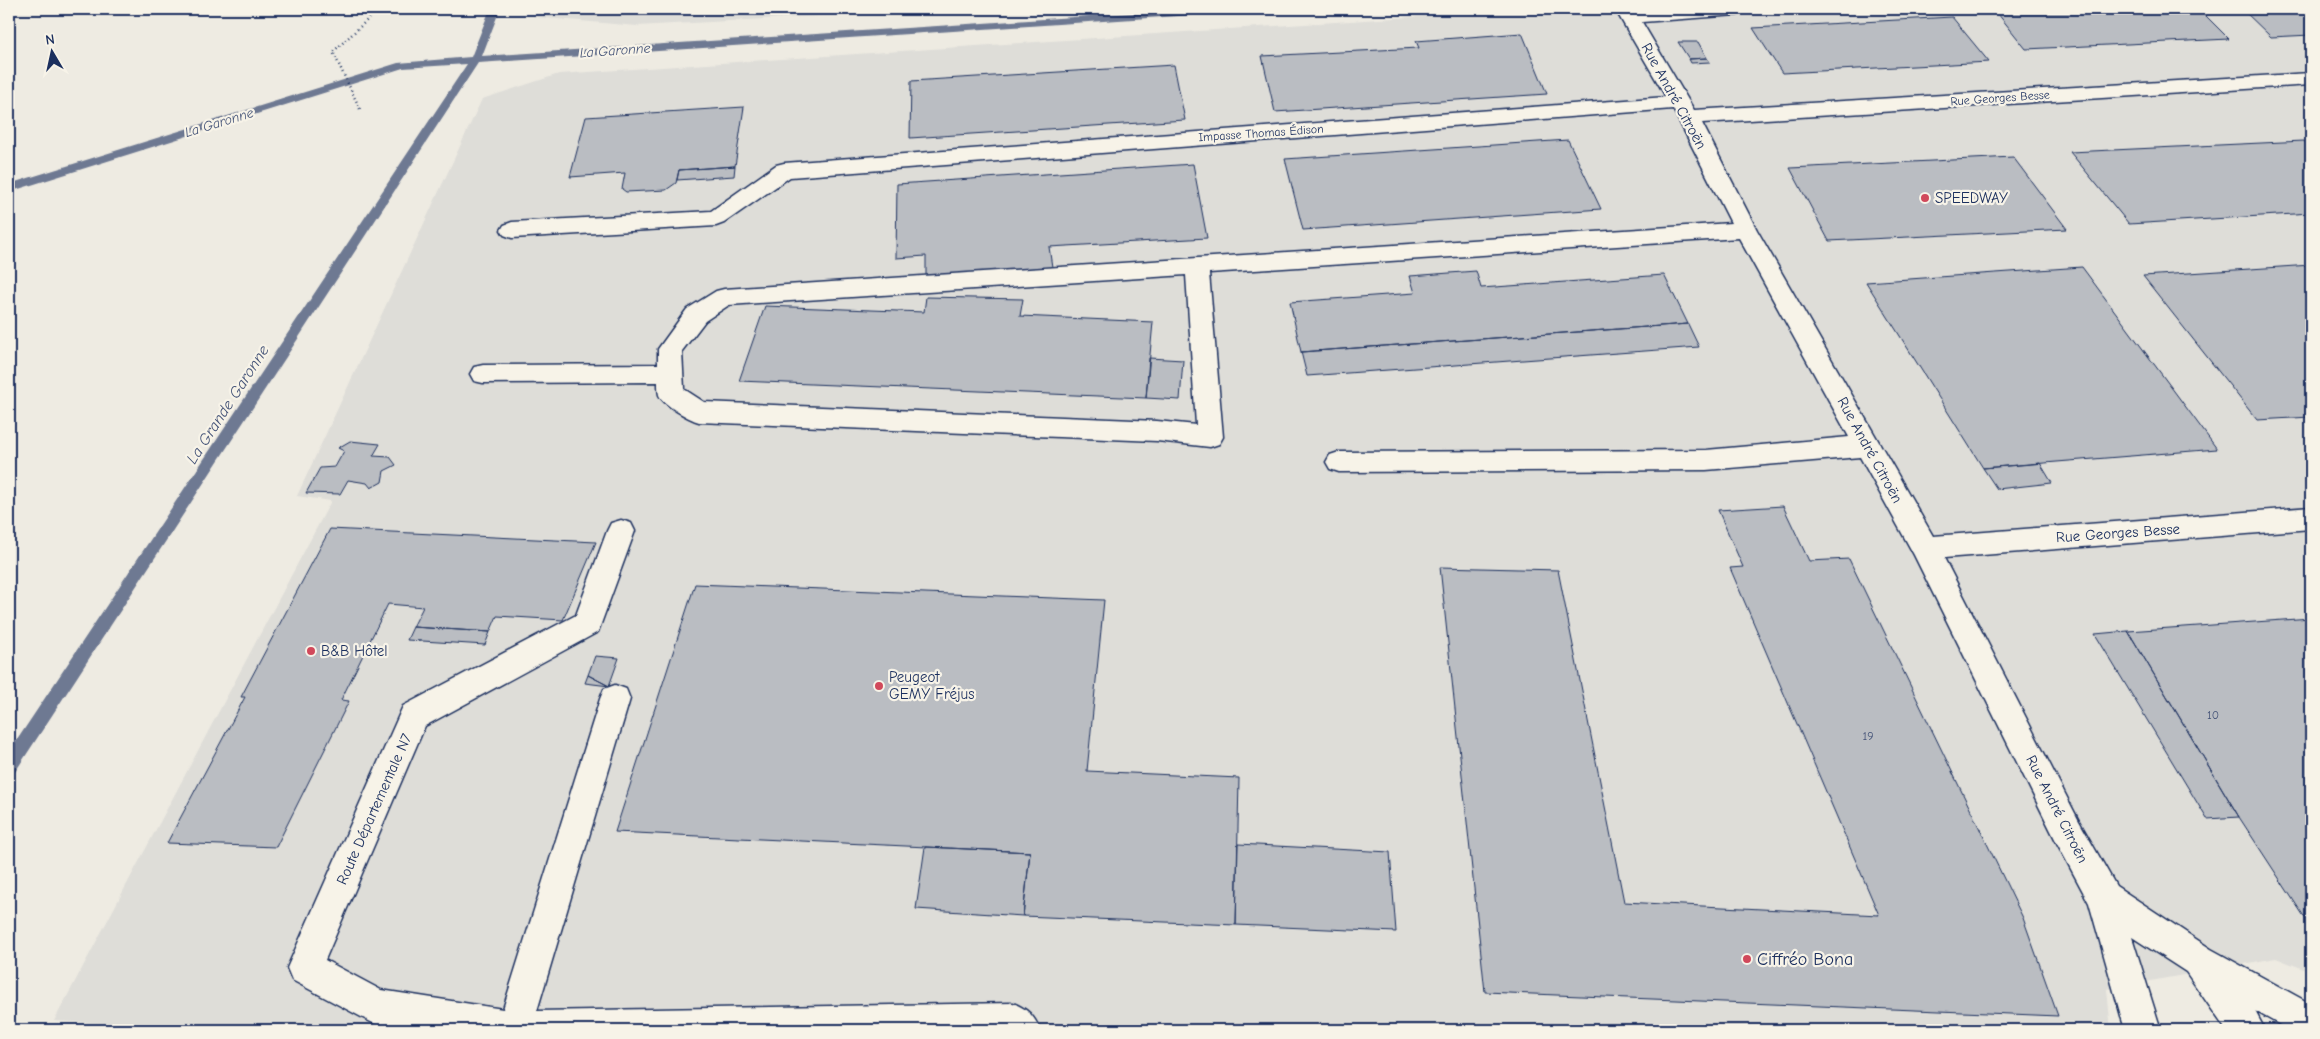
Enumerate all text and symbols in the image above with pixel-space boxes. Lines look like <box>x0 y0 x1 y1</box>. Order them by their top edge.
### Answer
north arrow <box>28 28 78 78</box>
text: N <box>44 31 56 49</box>
water label: La Garonne <box>579 40 651 61</box>
street label: Rue André Citroën <box>1637 40 1711 152</box>
street label: Rue Georges Besse <box>1950 88 2050 108</box>
water label: La Garonne <box>183 104 256 141</box>
street label: Impasse Thomas Édison <box>1198 122 1324 144</box>
place label: SPEEDWAY <box>1935 189 2008 207</box>
marker: SPEEDWAY <box>1919 192 1931 204</box>
water label: La Grande Garonne <box>183 342 273 467</box>
street label: Rue André Citroën <box>1833 394 1907 506</box>
street label: Rue Georges Besse <box>2055 520 2181 546</box>
place label: B&B Hôtel <box>321 642 388 660</box>
marker: B&B Hôtel <box>305 645 317 657</box>
place label: Peugeot GEMY Fréjus <box>889 668 974 703</box>
marker: Peugeot GEMY Fréjus <box>873 680 885 692</box>
house number: 10 <box>2207 708 2219 722</box>
house number: 19 <box>1862 729 1874 743</box>
street label: Route Départementale N7 <box>333 731 415 887</box>
street label: Rue André Citroën <box>2022 752 2092 866</box>
place label: Ciffréo Bona <box>1757 949 1853 970</box>
marker: Ciffréo Bona <box>1741 953 1753 965</box>

